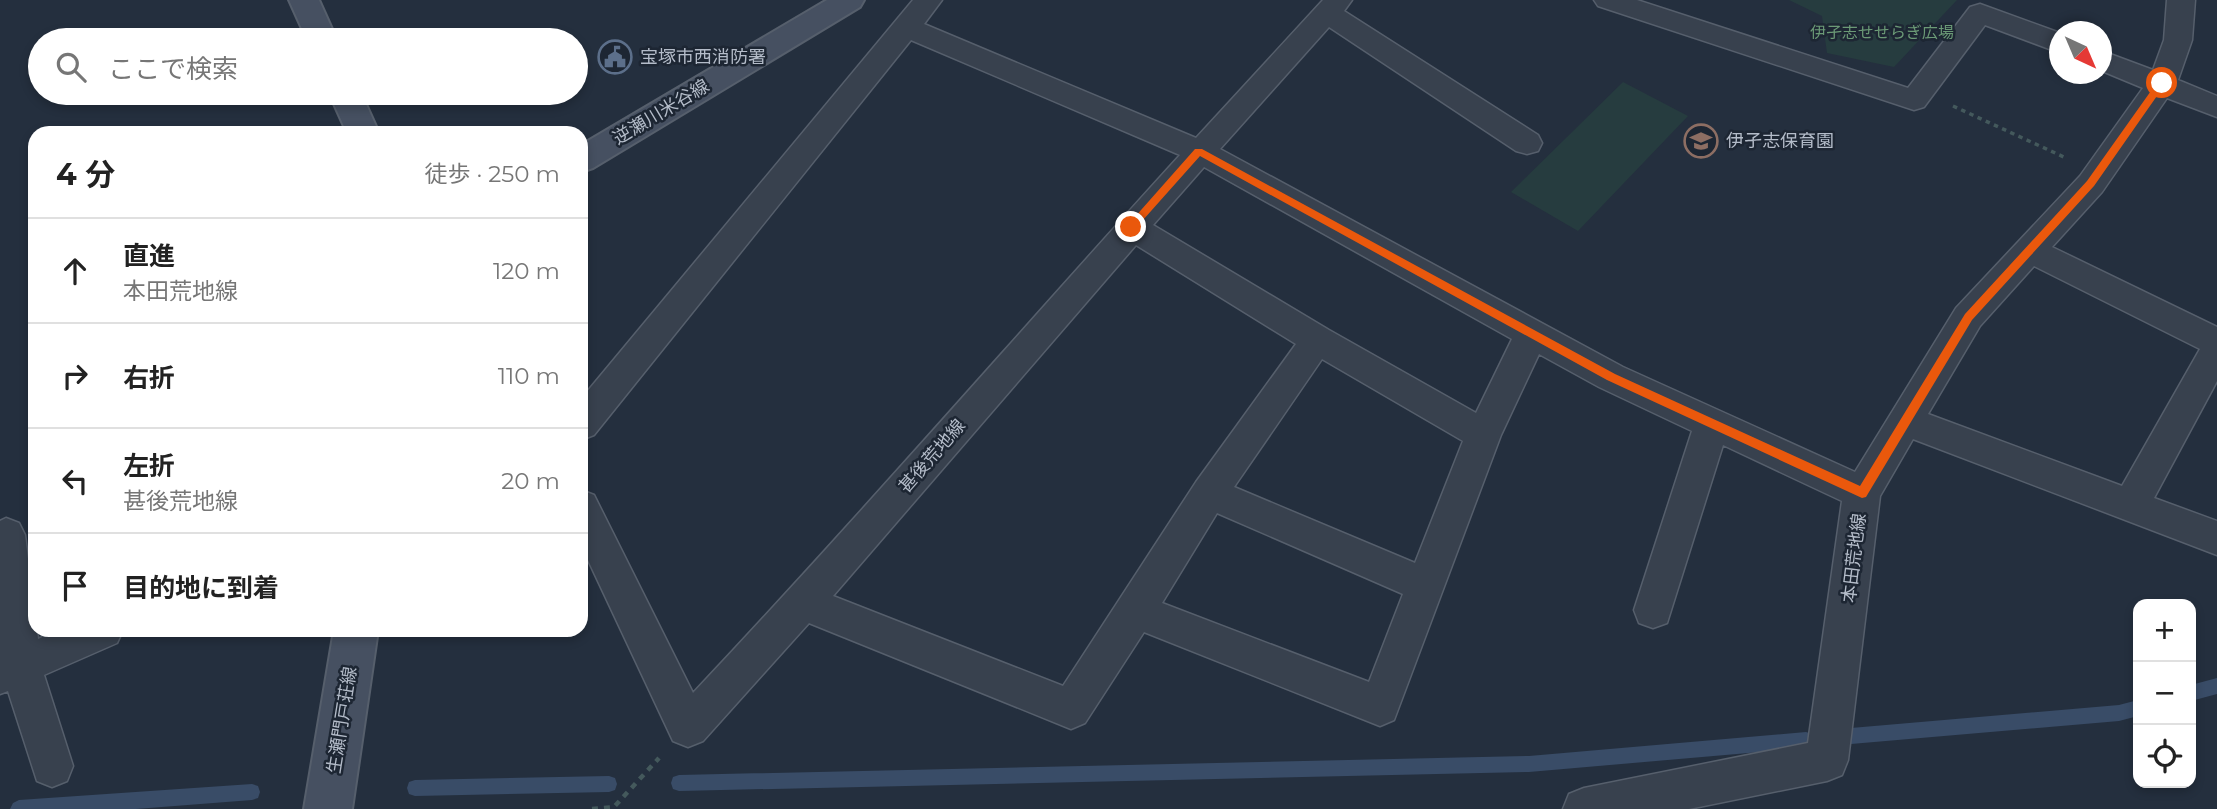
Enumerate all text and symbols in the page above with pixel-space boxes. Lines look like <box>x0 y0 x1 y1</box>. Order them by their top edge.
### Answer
north arrow <box>2049 21 2112 84</box>
park label: 伊孑志せせらぎ広場 <box>1810 23 1954 42</box>
search box <box>28 28 588 105</box>
public building icon: 宝塚市西消防署 <box>596 38 634 76</box>
place label: 宝塚市西消防署 <box>640 46 766 68</box>
icon: search <box>52 48 90 86</box>
text: ここで検索 <box>108 53 238 85</box>
route start <box>2146 67 2177 98</box>
street label: 逆瀬川米谷線 <box>609 75 713 149</box>
school or university icon: 伊孑志保育園 <box>1682 122 1720 160</box>
place label: 伊孑志保育園 <box>1726 130 1834 152</box>
text: 4 分 <box>56 156 115 193</box>
text: 徒歩 · 250 m <box>424 160 560 188</box>
route end <box>1115 211 1146 242</box>
text: 直進 <box>123 240 175 272</box>
icon: ahead <box>56 252 94 290</box>
text: 120 m <box>493 257 560 285</box>
text: 本田荒地線 <box>123 277 238 305</box>
icon: right <box>56 357 94 395</box>
text: 右折 <box>123 362 175 394</box>
text: 110 m <box>498 362 560 390</box>
street label: 甚後荒地線 <box>894 415 970 497</box>
text: 左折 <box>123 450 175 482</box>
icon: left <box>56 462 94 500</box>
text: 20 m <box>501 467 560 495</box>
text: 甚後荒地線 <box>123 487 238 515</box>
street label: 本田荒地線 <box>1838 512 1870 604</box>
icon: arrive <box>56 567 94 605</box>
text: 目的地に到着 <box>123 572 279 604</box>
map controls <box>2133 599 2196 788</box>
button: + <box>2133 599 2196 662</box>
button: − <box>2133 662 2196 725</box>
street label: 生瀬門戸荘線 <box>323 665 361 775</box>
button: locate <box>2133 725 2196 788</box>

